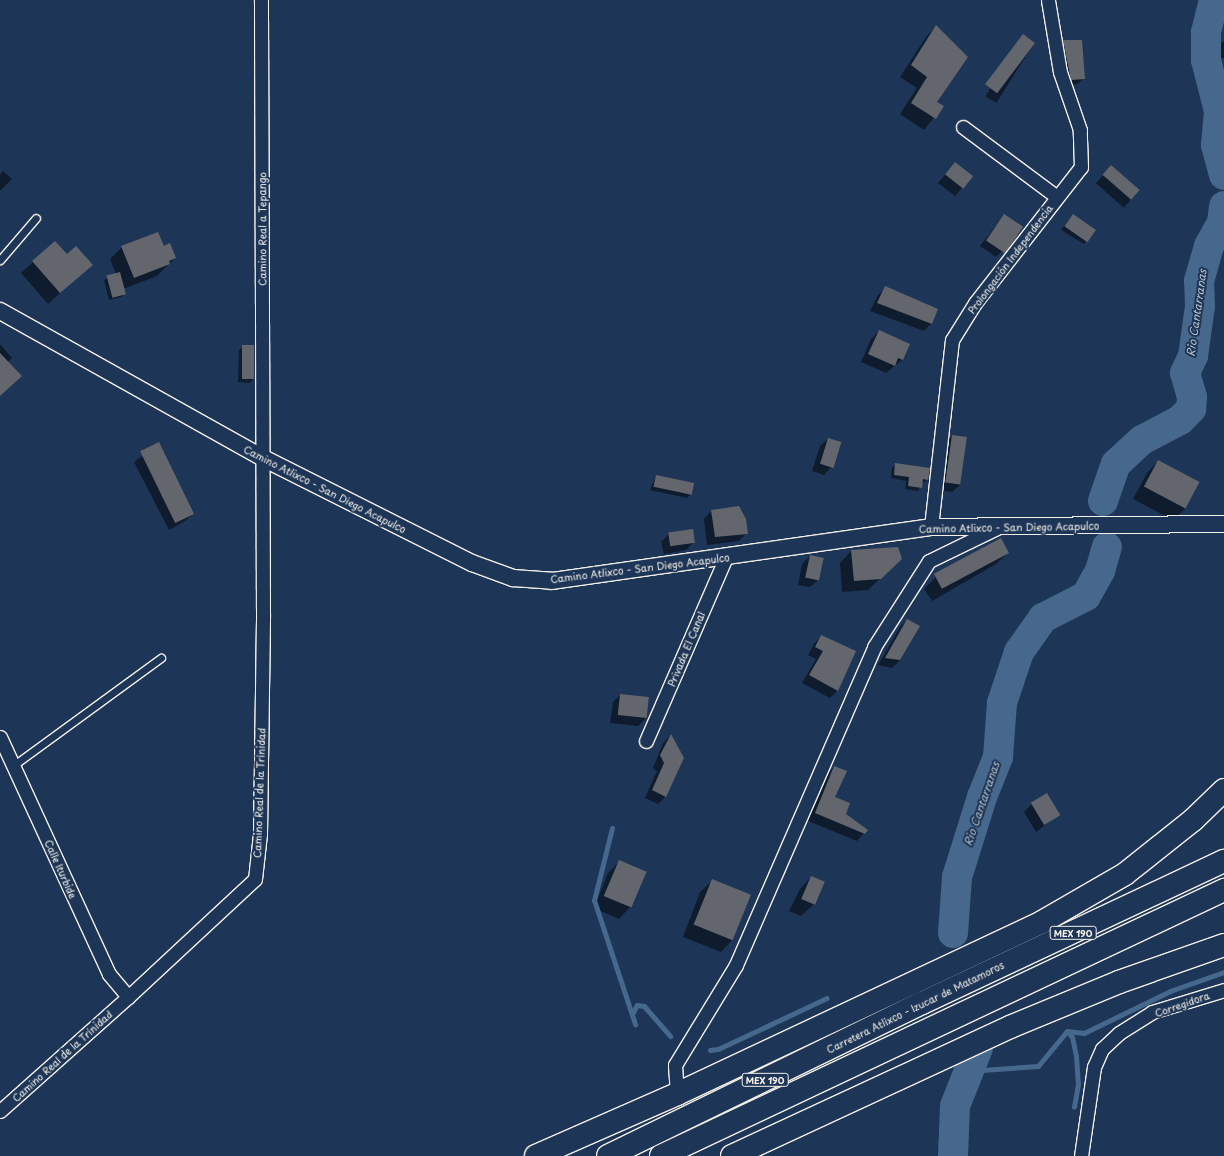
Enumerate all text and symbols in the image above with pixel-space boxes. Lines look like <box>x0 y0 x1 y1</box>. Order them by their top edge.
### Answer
street label: Camino Real a Tepango <box>256 172 268 286</box>
street label: Prolongación Independencia <box>965 202 1055 316</box>
water label: Rio Cantarranas <box>1184 268 1210 358</box>
street label: Camino Atlixco - San Diego Acapulco <box>242 443 408 535</box>
street label: Camino Atlixco - San Diego Acapulco <box>919 519 1099 535</box>
street label: Camino Atlixco - San Diego Acapulco <box>550 551 730 585</box>
street label: Privada El Canal <box>665 610 707 688</box>
street label: Camino Real de la Trinidad <box>251 727 267 859</box>
water label: Rio Cantarranas <box>961 760 1003 848</box>
street label: Calle Iturbide <box>42 837 80 901</box>
road number: MEX 190 <box>1049 926 1097 940</box>
street label: Carretera Atlixco - Izucar de Matamoros <box>824 959 1006 1055</box>
street label: Corregidora <box>1153 989 1211 1019</box>
street label: Camino Real de la Trinidad <box>9 1008 115 1104</box>
road number: MEX 190 <box>741 1073 789 1087</box>

